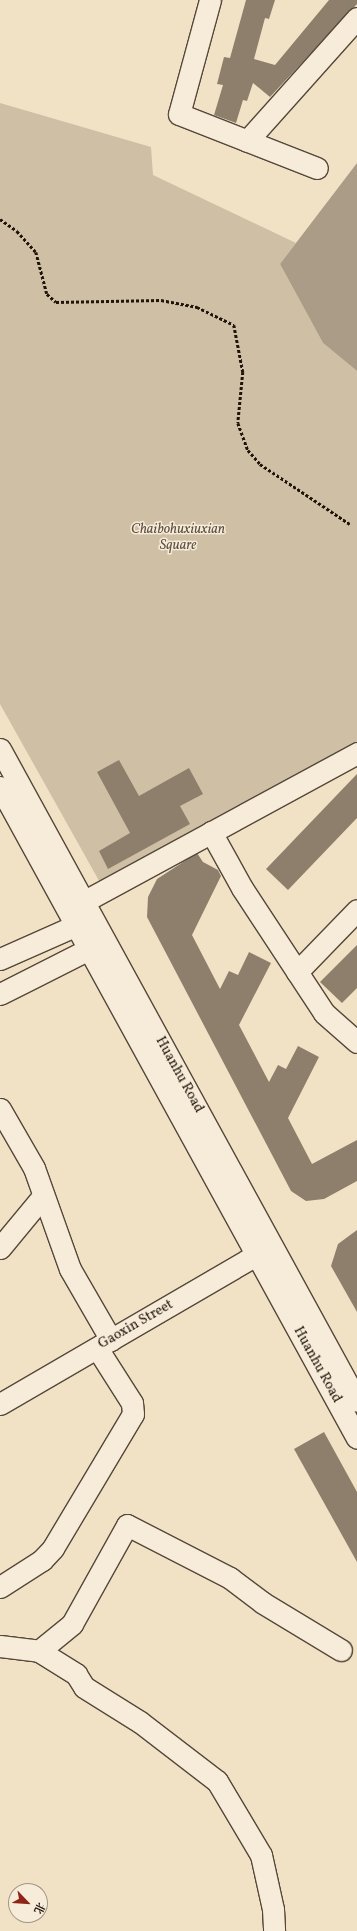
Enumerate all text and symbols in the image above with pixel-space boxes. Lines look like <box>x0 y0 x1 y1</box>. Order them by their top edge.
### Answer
park label: Chaibohuxiuxian Square <box>131 522 225 554</box>
street label: Huanhu Road <box>151 1034 207 1116</box>
street label: Gaoxin Street <box>96 1297 176 1353</box>
street label: Huanhu Road <box>289 1324 345 1406</box>
north arrow <box>8 1883 48 1923</box>
text: 北 <box>29 1900 48 1916</box>

